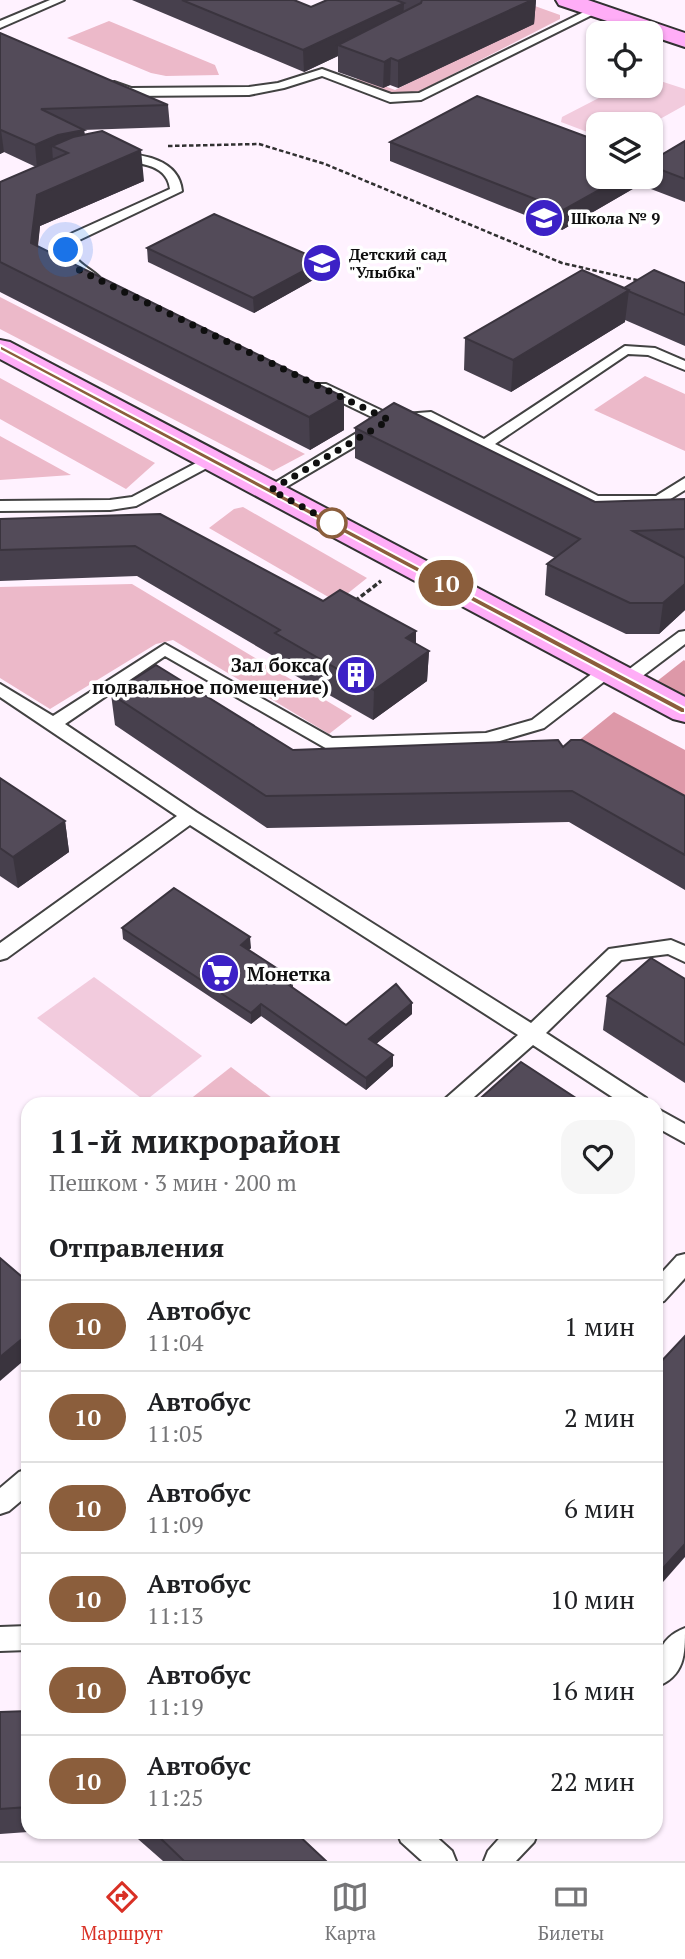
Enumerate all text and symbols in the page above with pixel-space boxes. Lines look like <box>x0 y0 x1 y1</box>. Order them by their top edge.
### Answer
map controls <box>586 21 663 189</box>
button: locate <box>586 21 663 98</box>
button: layers <box>586 112 663 189</box>
school or university icon: Школа № 9 <box>523 197 565 239</box>
place label: Школа № 9 <box>571 207 660 229</box>
your location <box>48 232 83 267</box>
school or university icon: Детский сад "Улыбка" <box>301 242 343 284</box>
place label: Детский сад "Улыбка" <box>349 243 447 283</box>
unlabelled marker <box>317 508 347 538</box>
line badge: 10 <box>414 560 478 606</box>
text: 10 <box>432 567 460 599</box>
place label: Зал бокса( подвальное помещение) <box>92 652 329 699</box>
building icon: Зал бокса( подвальное помещение) <box>335 654 377 696</box>
supermarket icon: Монетка <box>199 952 241 994</box>
place label: Монетка <box>247 961 331 986</box>
text: 11-й микрорайон <box>49 1119 341 1162</box>
button: heart <box>561 1120 635 1194</box>
text: Пешком · 3 мин · 200 m <box>49 1167 296 1198</box>
text: Отправления <box>49 1230 224 1264</box>
text: Автобус <box>147 1293 251 1327</box>
text: 1 мин <box>564 1309 635 1343</box>
text: 10 <box>74 1310 101 1342</box>
text: 11:04 <box>147 1327 204 1358</box>
text: Автобус <box>147 1384 251 1418</box>
text: 2 мин <box>564 1400 635 1434</box>
text: 10 <box>74 1401 101 1433</box>
text: 11:05 <box>147 1418 204 1449</box>
text: Автобус <box>147 1475 251 1509</box>
text: 6 мин <box>564 1491 635 1525</box>
text: 10 <box>74 1492 101 1524</box>
text: 11:09 <box>147 1509 204 1540</box>
text: Автобус <box>147 1566 251 1600</box>
text: 10 мин <box>550 1582 635 1616</box>
text: 10 <box>74 1583 101 1615</box>
text: 11:13 <box>147 1600 204 1631</box>
text: Автобус <box>147 1657 251 1691</box>
text: 16 мин <box>550 1673 635 1707</box>
text: 10 <box>74 1674 101 1706</box>
text: 11:19 <box>147 1691 204 1722</box>
text: Автобус <box>147 1748 251 1782</box>
text: 22 мин <box>550 1764 635 1798</box>
text: 10 <box>74 1765 101 1797</box>
text: 11:25 <box>147 1782 204 1813</box>
tab: Маршрут <box>81 1878 163 1945</box>
tab: Карта <box>325 1878 376 1945</box>
tab: Билеты <box>538 1878 604 1945</box>

